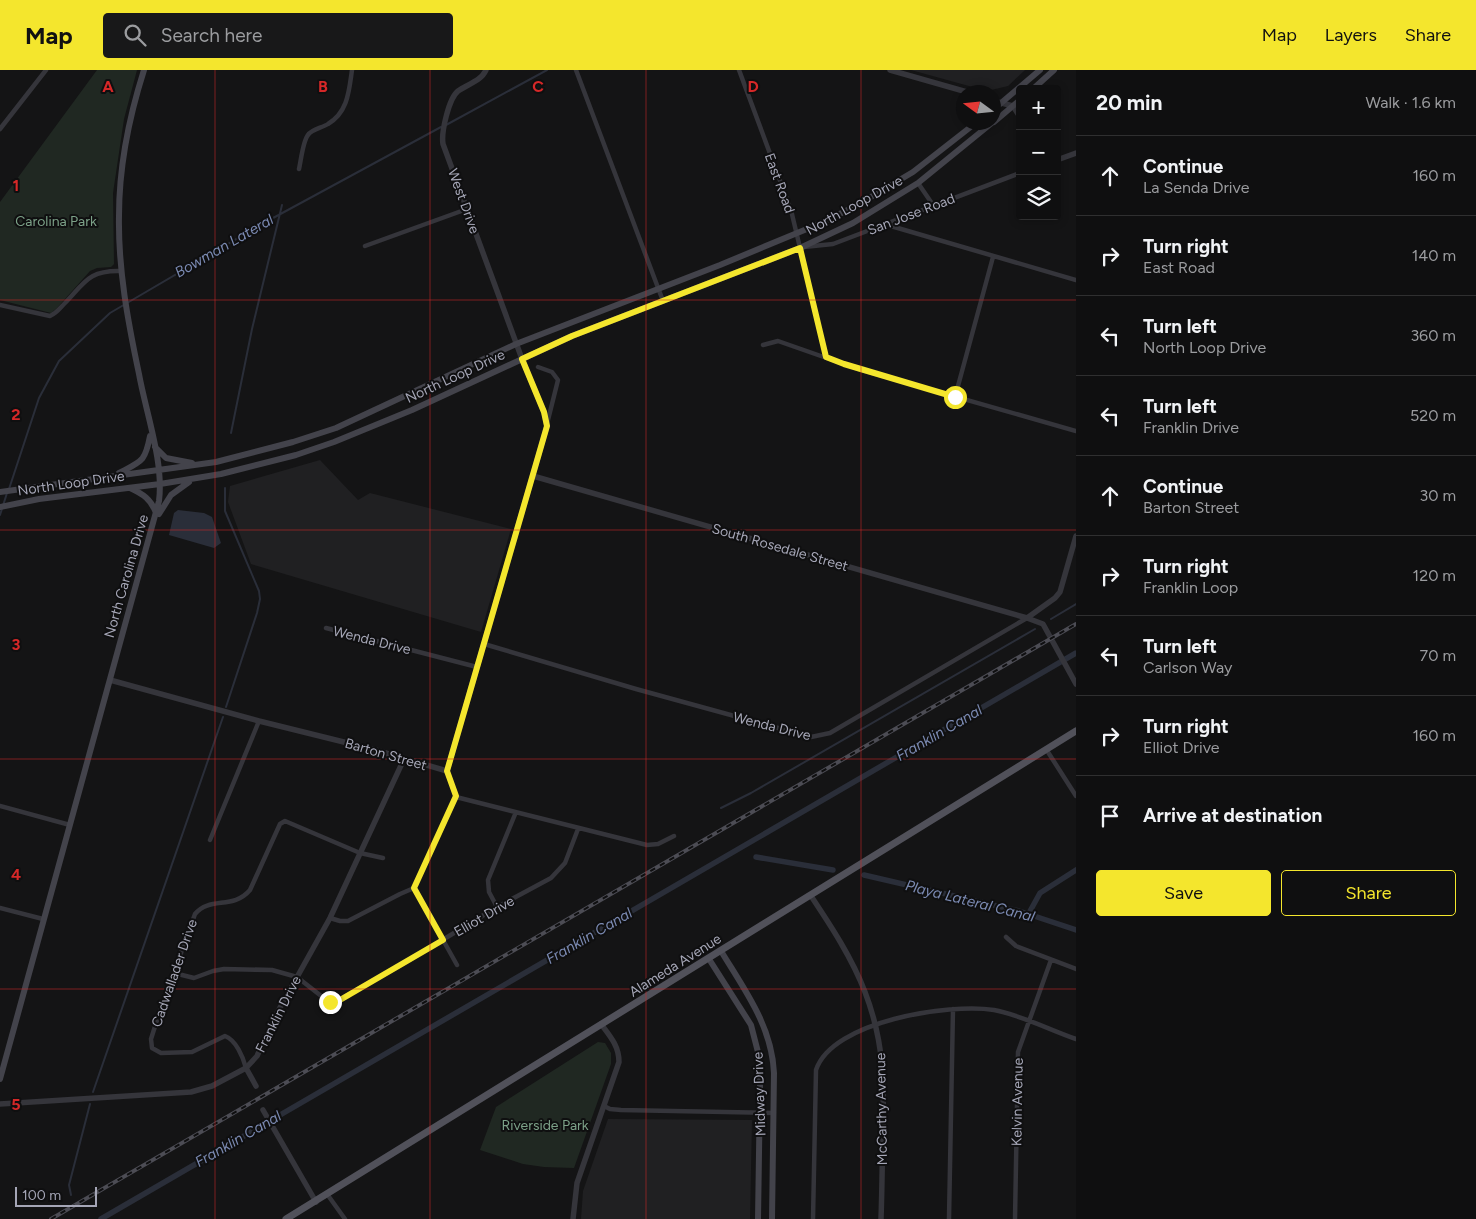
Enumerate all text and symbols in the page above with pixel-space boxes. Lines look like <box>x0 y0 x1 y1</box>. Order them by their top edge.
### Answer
search box <box>103 13 453 58</box>
text: Map <box>25 21 73 50</box>
icon: search <box>121 21 149 49</box>
text: Search here <box>161 24 262 47</box>
text: Map <box>1262 24 1297 46</box>
text: Layers <box>1325 24 1377 46</box>
text: Share <box>1405 24 1451 46</box>
text: A <box>102 77 114 96</box>
text: B <box>318 77 328 96</box>
text: C <box>532 77 544 96</box>
text: D <box>747 77 759 96</box>
north arrow <box>956 85 1001 130</box>
map controls <box>1016 85 1061 220</box>
button: + <box>1016 85 1061 130</box>
text: 20 min <box>1096 90 1163 115</box>
text: Walk · 1.6 km <box>1366 93 1456 112</box>
button: − <box>1016 130 1061 175</box>
street label: East Road <box>761 151 798 216</box>
text: Continue <box>1143 155 1223 178</box>
icon: ahead <box>1096 162 1124 190</box>
street label: West Drive <box>444 166 483 236</box>
text: 160 m <box>1413 166 1456 185</box>
street label: North Loop Drive <box>803 172 906 239</box>
button: layers <box>1016 175 1061 220</box>
text: 1 <box>13 176 19 195</box>
text: La Senda Drive <box>1143 178 1249 197</box>
street label: San Jose Road <box>865 190 957 239</box>
water label: Bowman Lateral <box>171 210 277 282</box>
park label: Carolina Park <box>15 213 97 230</box>
text: Turn right <box>1143 235 1229 258</box>
icon: right <box>1096 242 1124 270</box>
text: 140 m <box>1412 246 1456 265</box>
text: East Road <box>1143 258 1215 277</box>
text: Turn left <box>1143 315 1217 338</box>
icon: left <box>1096 322 1124 350</box>
text: 360 m <box>1410 326 1456 345</box>
text: North Loop Drive <box>1143 338 1266 357</box>
street label: North Loop Drive <box>403 346 508 407</box>
route start <box>944 386 967 409</box>
text: Turn left <box>1143 395 1217 418</box>
icon: left <box>1096 402 1124 430</box>
text: 2 <box>11 405 21 424</box>
text: 520 m <box>1410 406 1456 425</box>
text: Franklin Drive <box>1143 418 1239 437</box>
street label: North Loop Drive <box>16 468 126 499</box>
text: Continue <box>1143 475 1223 498</box>
icon: ahead <box>1096 482 1124 510</box>
text: 30 m <box>1419 486 1456 505</box>
text: Barton Street <box>1143 498 1239 517</box>
street label: North Carolina Drive <box>101 512 152 640</box>
street label: South Rosedale Street <box>710 520 850 575</box>
text: Turn right <box>1143 555 1229 578</box>
icon: right <box>1096 562 1124 590</box>
text: 120 m <box>1413 566 1456 585</box>
text: Franklin Loop <box>1143 578 1238 597</box>
street label: Wenda Drive <box>331 623 413 658</box>
text: 3 <box>12 635 21 654</box>
text: Turn left <box>1143 635 1217 658</box>
icon: left <box>1096 642 1124 670</box>
text: 70 m <box>1420 646 1456 665</box>
text: Carlson Way <box>1143 658 1232 677</box>
water label: Franklin Canal <box>893 701 986 765</box>
street label: Wenda Drive <box>731 709 813 744</box>
text: Turn right <box>1143 715 1229 738</box>
icon: right <box>1096 722 1124 750</box>
text: 160 m <box>1413 726 1456 745</box>
street label: Barton Street <box>343 735 429 774</box>
text: Elliot Drive <box>1143 738 1220 757</box>
icon: arrive <box>1096 802 1124 830</box>
text: Arrive at destination <box>1143 804 1322 827</box>
text: 4 <box>11 865 21 884</box>
button: Save <box>1096 870 1271 916</box>
button: Share <box>1281 870 1456 916</box>
water label: Playa Lateral Canal <box>903 876 1037 926</box>
street label: Elliot Drive <box>451 892 518 941</box>
water label: Franklin Canal <box>543 904 636 968</box>
street label: Cadwallader Drive <box>148 917 201 1029</box>
street label: Alameda Avenue <box>626 930 725 1001</box>
street label: Franklin Drive <box>252 973 305 1055</box>
route end <box>319 991 342 1014</box>
street label: Midway Drive <box>750 1051 769 1136</box>
street label: McCarthy Avenue <box>872 1052 891 1165</box>
street label: Kelvin Avenue <box>1008 1057 1027 1146</box>
text: 5 <box>11 1095 21 1114</box>
water label: Franklin Canal <box>192 1107 285 1171</box>
park label: Riverside Park <box>501 1117 589 1134</box>
scale bar <box>15 1184 98 1207</box>
text: 100 m <box>22 1187 61 1204</box>

